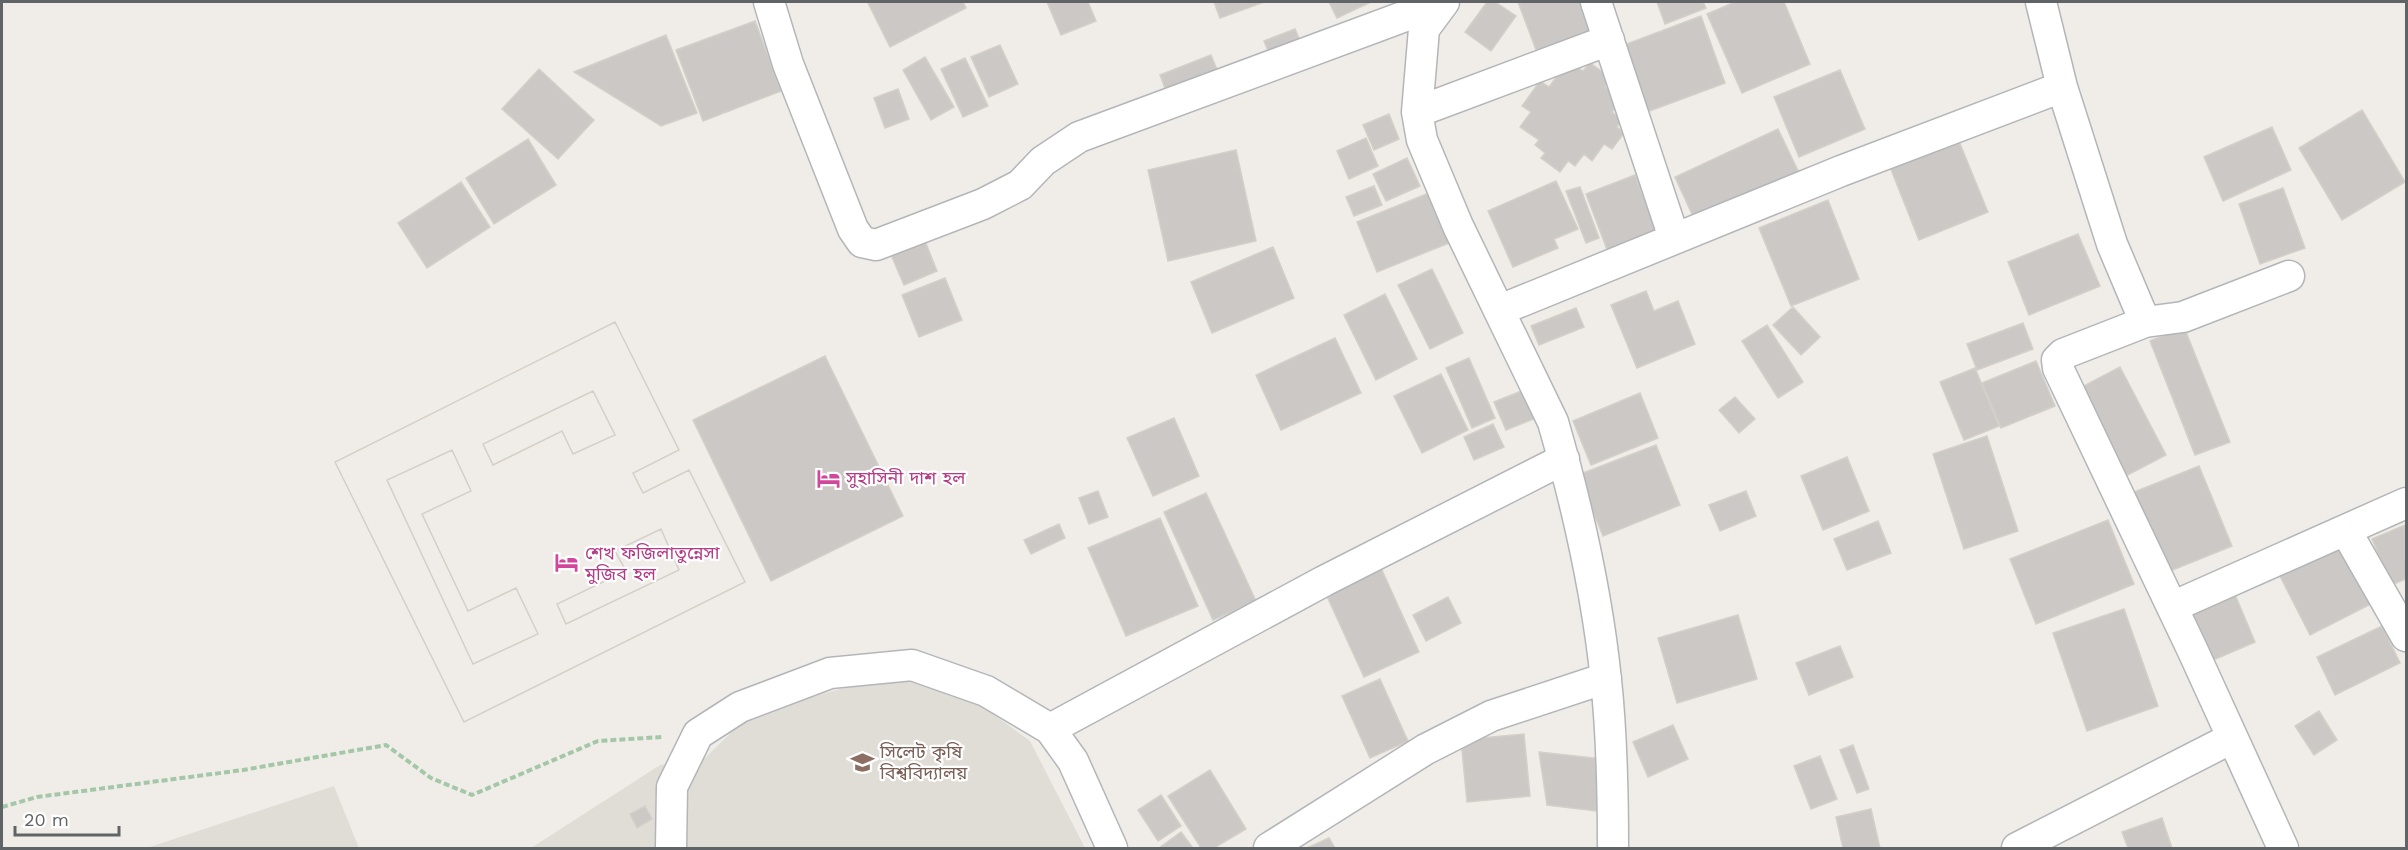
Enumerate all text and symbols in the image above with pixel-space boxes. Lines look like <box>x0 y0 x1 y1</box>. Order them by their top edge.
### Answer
hotel icon: সুহাসিনী দাশ হল <box>815 465 841 491</box>
place label: সুহাসিনী দাশ হল <box>845 467 966 489</box>
place label: শেখ ফজিলাতুন্নেসা মুজিব হল <box>584 542 720 585</box>
hotel icon: শেখ ফজিলাতুন্নেসা মুজিব হল <box>554 550 580 576</box>
place label: সিলেট কৃষি বিশ্ববিদ্যালয় <box>879 741 968 783</box>
school or university icon: সিলেট কৃষি বিশ্ববিদ্যালয় <box>849 749 875 775</box>
scale bar <box>15 799 118 837</box>
text: 20 m <box>24 809 69 830</box>

